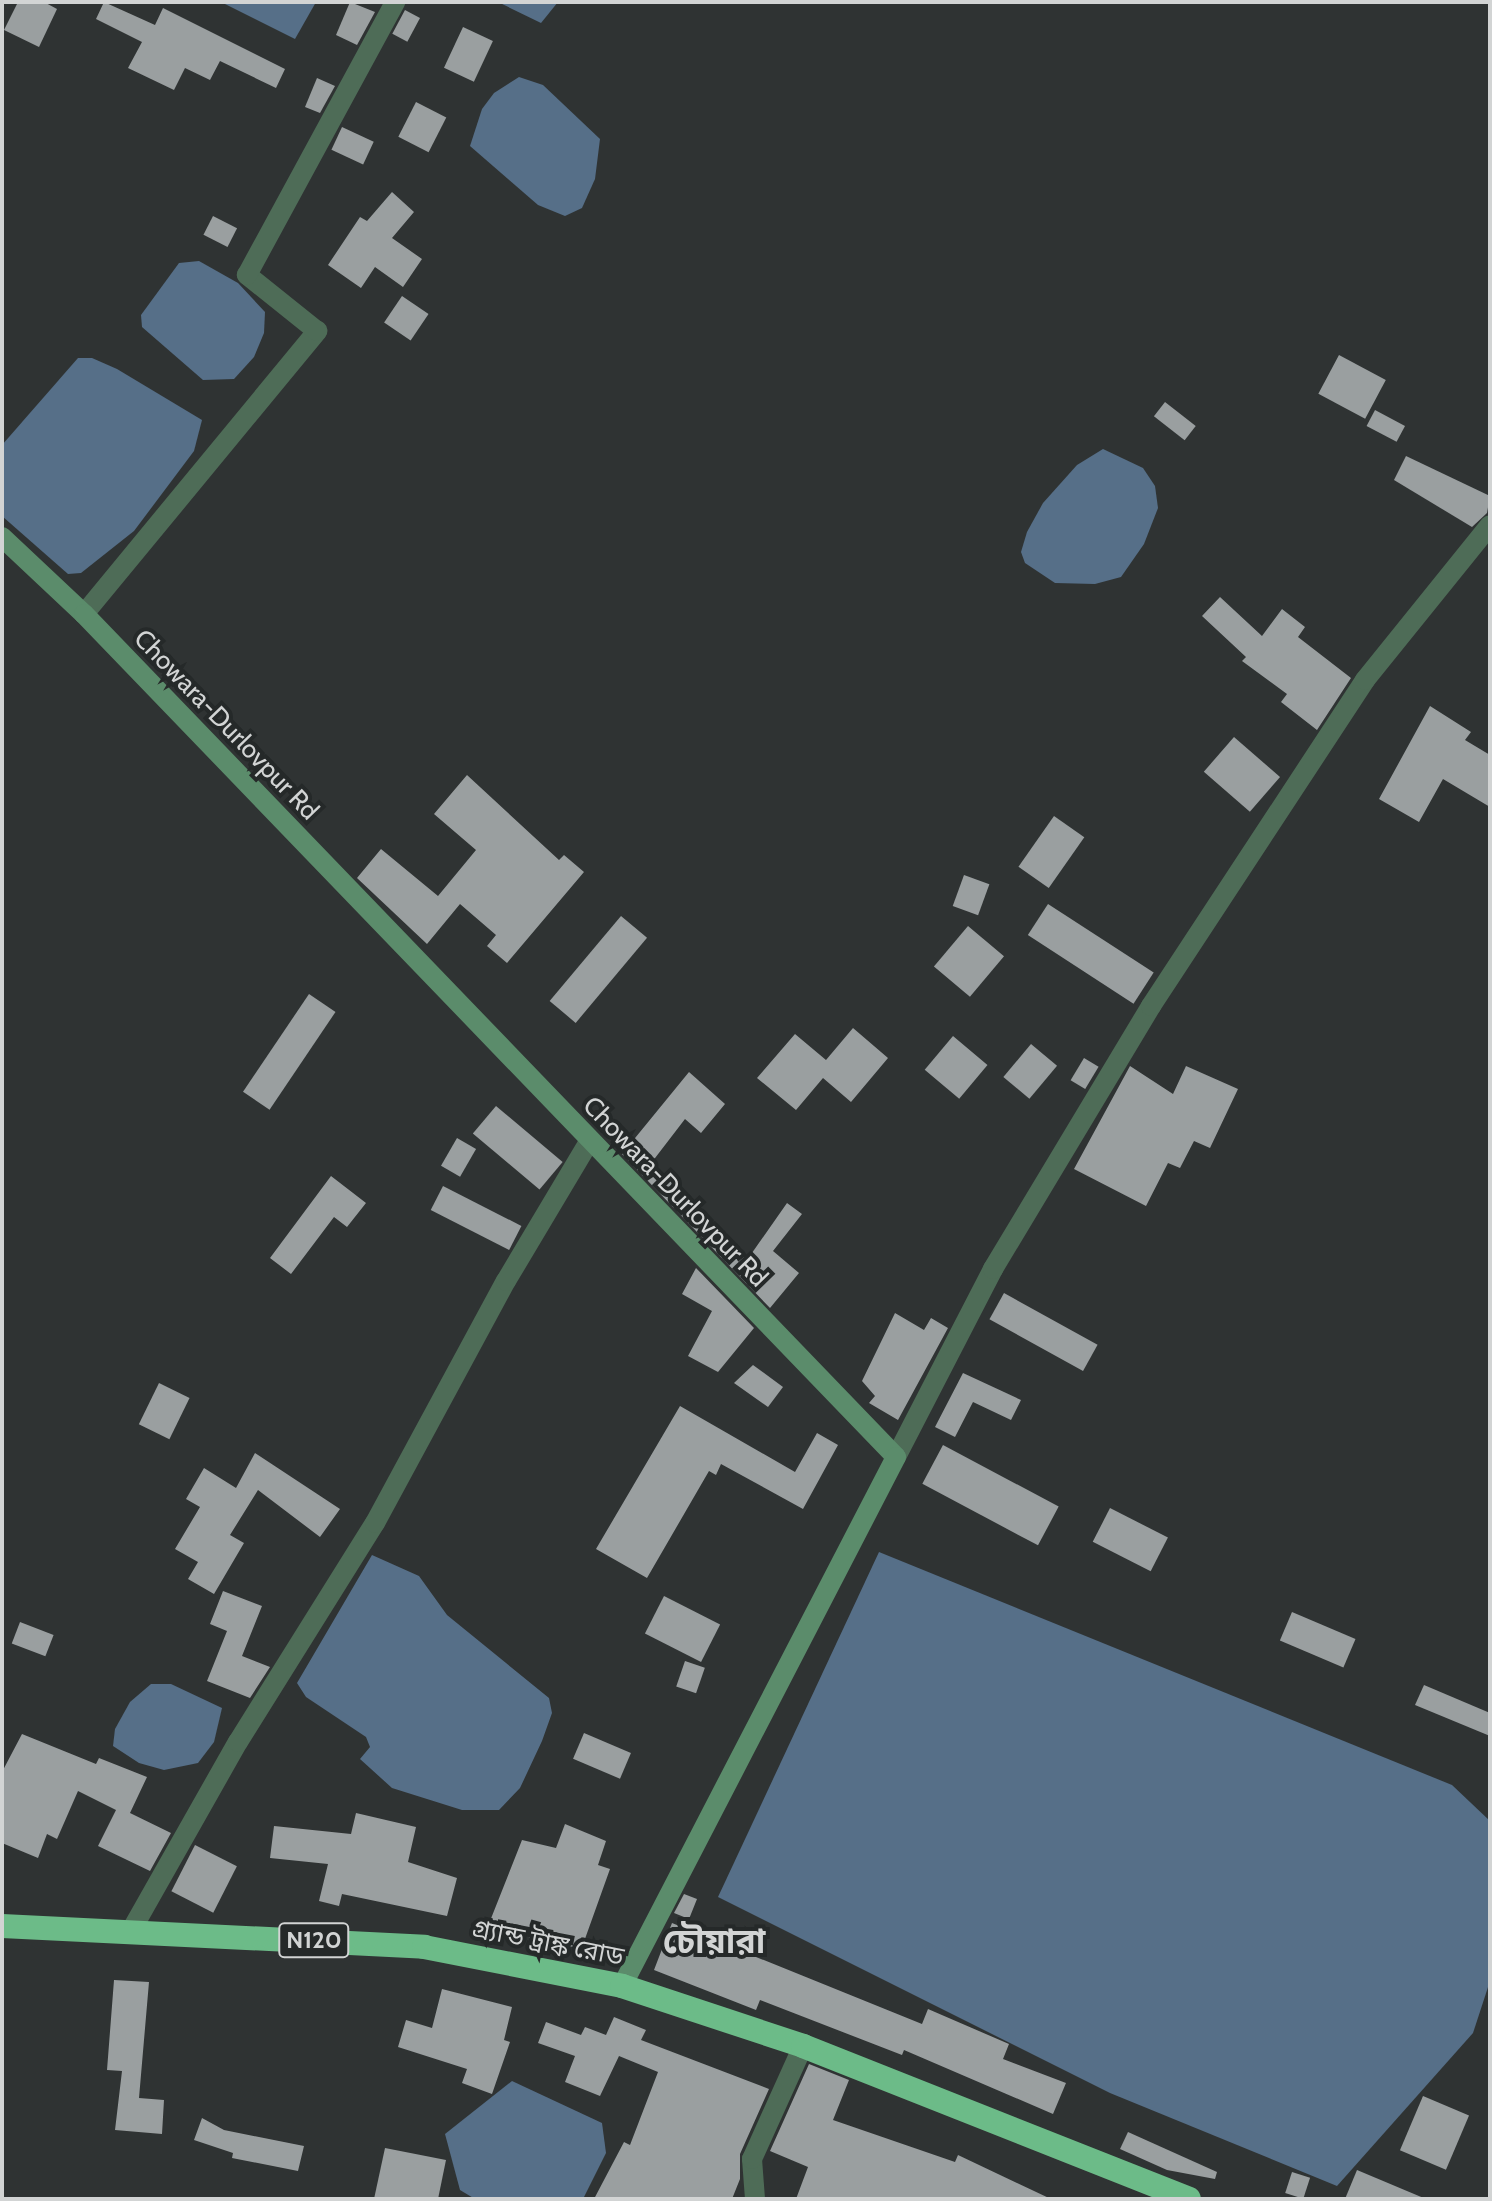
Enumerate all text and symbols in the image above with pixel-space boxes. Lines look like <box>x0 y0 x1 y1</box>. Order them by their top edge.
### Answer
street label: Chowara-Durlovpur Rd <box>127 623 325 827</box>
street label: Chowara-Durlovpur Rd <box>576 1090 774 1294</box>
street label: গ্র্যান্ড ট্রাঙ্ক রোড <box>469 1913 627 1973</box>
road number: N120 <box>278 1920 350 1960</box>
district label: চৌয়ারা <box>663 1922 765 1962</box>

